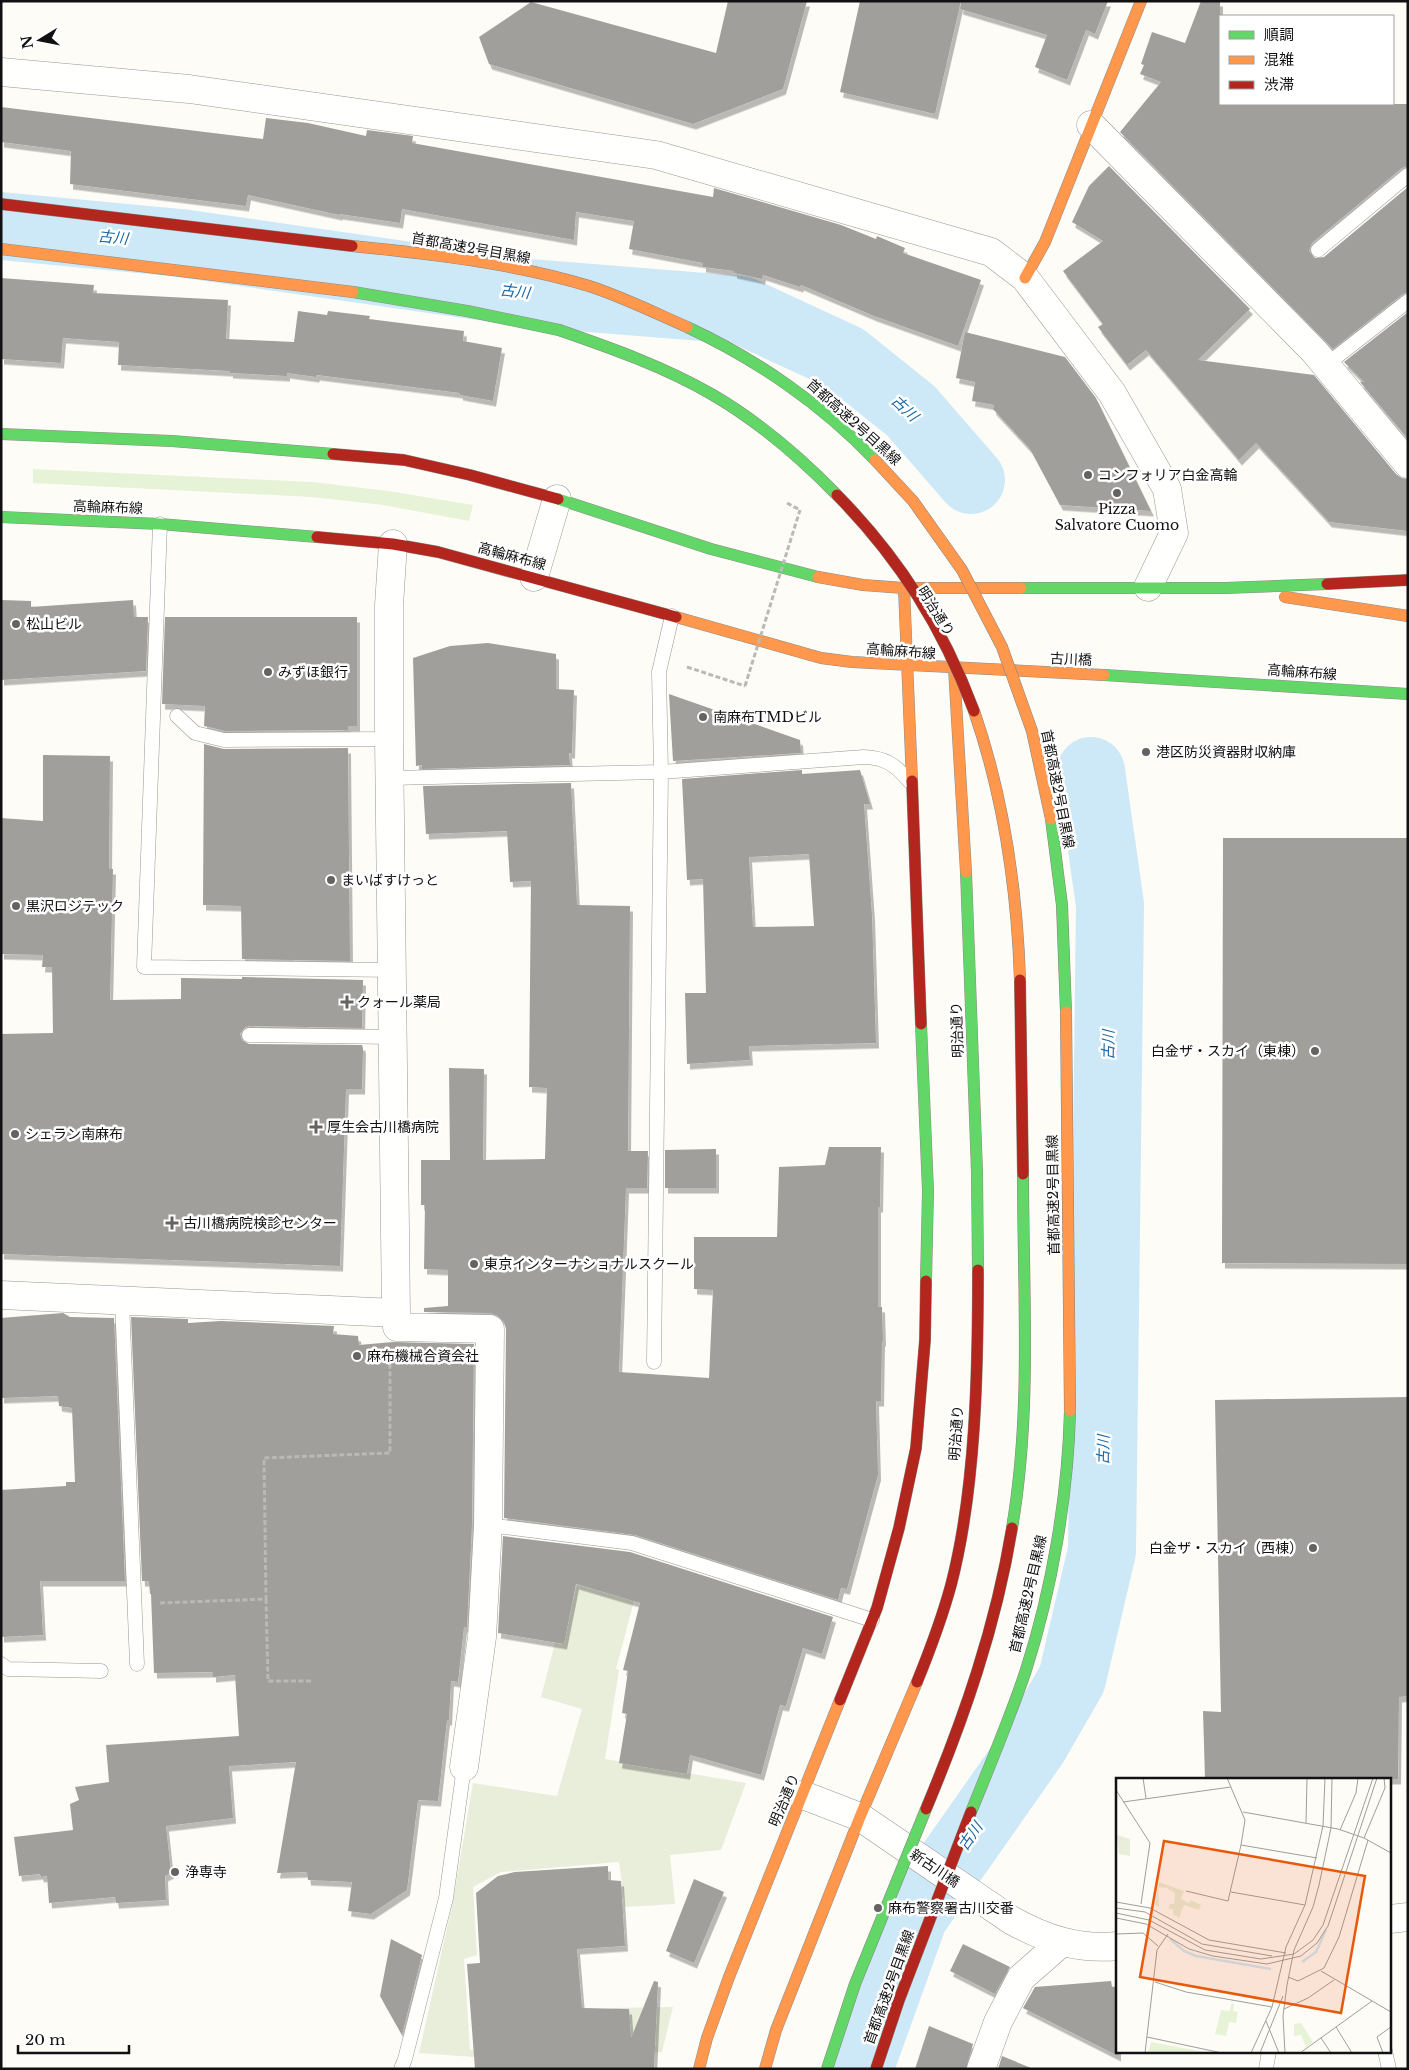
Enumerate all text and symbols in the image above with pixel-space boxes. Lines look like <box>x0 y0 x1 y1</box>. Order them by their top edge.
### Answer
north arrow <box>15 15 65 65</box>
legend <box>1219 15 1394 105</box>
text: 順調 <box>1264 25 1294 44</box>
text: N <box>17 34 37 50</box>
text: 混雑 <box>1264 50 1294 69</box>
text: 渋滞 <box>1264 75 1294 94</box>
water label: 古川 <box>97 226 131 248</box>
street label: 首都高速2号目黒線 <box>410 229 532 267</box>
water label: 古川 <box>499 280 533 303</box>
street label: 首都高速2号目黒線 <box>803 375 905 469</box>
water label: 古川 <box>888 391 924 427</box>
place label: コンフォリア白金高輪 <box>1098 466 1238 484</box>
marker: コンフォリア白金高輪 <box>1082 469 1094 481</box>
marker: Pizza Salvatore Cuomo <box>1111 487 1123 499</box>
street label: 高輪麻布線 <box>73 497 143 517</box>
place label: Pizza Salvatore Cuomo <box>1055 500 1179 534</box>
street label: 高輪麻布線 <box>476 538 548 574</box>
street label: 明治通り <box>914 582 958 640</box>
place label: 松山ビル <box>26 615 82 633</box>
marker: 松山ビル <box>10 618 22 630</box>
street label: 高輪麻布線 <box>865 640 937 662</box>
street label: 古川橋 <box>1050 649 1092 669</box>
street label: 高輪麻布線 <box>1266 661 1338 683</box>
place label: みずほ銀行 <box>278 663 348 681</box>
marker: みずほ銀行 <box>262 666 274 678</box>
place label: 南麻布TMDビル <box>713 708 822 726</box>
marker: 南麻布TMDビル <box>697 711 709 723</box>
street label: 首都高速2号目黒線 <box>1038 728 1078 850</box>
place label: 港区防災資器財収納庫 <box>1156 743 1296 761</box>
marker: 港区防災資器財収納庫 <box>1140 746 1152 758</box>
place label: まいばすけっと <box>341 871 439 889</box>
marker: まいばすけっと <box>325 874 337 886</box>
place label: 黒沢ロジテック <box>26 897 124 915</box>
marker: 黒沢ロジテック <box>10 900 22 912</box>
place label: クォール薬局 <box>357 993 441 1011</box>
marker: クォール薬局 <box>341 996 353 1008</box>
street label: 明治通り <box>947 1002 967 1058</box>
water label: 古川 <box>1098 1028 1118 1060</box>
place label: 白金ザ・スカイ（東棟） <box>1151 1042 1305 1060</box>
marker: 白金ザ・スカイ（東棟） <box>1309 1045 1321 1057</box>
place label: 厚生会古川橋病院 <box>327 1118 439 1136</box>
marker: 厚生会古川橋病院 <box>309 1120 323 1134</box>
place label: シェラン南麻布 <box>25 1125 123 1143</box>
marker: シェラン南麻布 <box>9 1128 21 1140</box>
street label: 首都高速2号目黒線 <box>1043 1135 1063 1255</box>
place label: 古川橋病院検診センター <box>183 1214 337 1232</box>
marker: 古川橋病院検診センター <box>165 1216 179 1230</box>
place label: 東京インターナショナルスクール <box>484 1255 694 1273</box>
marker: 東京インターナショナルスクール <box>468 1258 480 1270</box>
place label: 麻布機械合資会社 <box>367 1347 479 1365</box>
marker: 麻布機械合資会社 <box>351 1350 363 1362</box>
street label: 明治通り <box>945 1404 967 1462</box>
water label: 古川 <box>1093 1433 1113 1465</box>
street label: 首都高速2号目黒線 <box>1006 1533 1050 1655</box>
place label: 白金ザ・スカイ（西棟） <box>1149 1539 1303 1557</box>
marker: 白金ザ・スカイ（西棟） <box>1307 1542 1319 1554</box>
street label: 明治通り <box>765 1771 803 1829</box>
inset map <box>1116 1778 1392 2052</box>
water label: 古川 <box>954 1817 988 1854</box>
street label: 新古川橋 <box>907 1845 963 1891</box>
place label: 浄専寺 <box>185 1863 227 1881</box>
marker: 浄専寺 <box>169 1866 181 1878</box>
place label: 麻布警察署古川交番 <box>888 1899 1014 1917</box>
marker: 麻布警察署古川交番 <box>872 1902 884 1914</box>
street label: 首都高速2号目黒線 <box>860 1927 918 2047</box>
scale bar <box>18 2022 129 2054</box>
text: 20 m <box>25 2030 65 2049</box>

